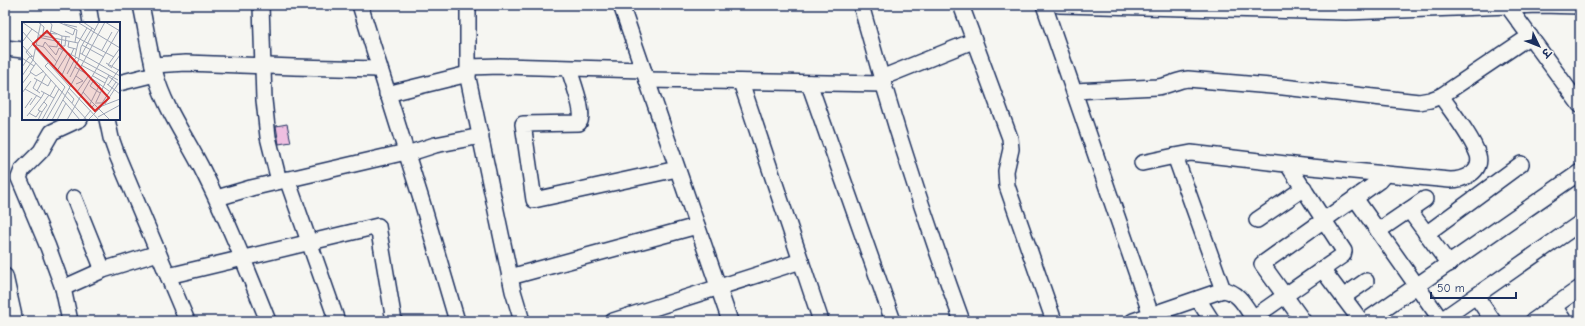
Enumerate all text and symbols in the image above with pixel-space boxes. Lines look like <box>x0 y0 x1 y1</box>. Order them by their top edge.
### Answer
inset map <box>22 22 120 120</box>
north arrow <box>1519 26 1559 66</box>
text: उ <box>1538 45 1554 61</box>
scale bar <box>1431 274 1516 300</box>
text: 50 m <box>1437 281 1465 295</box>

